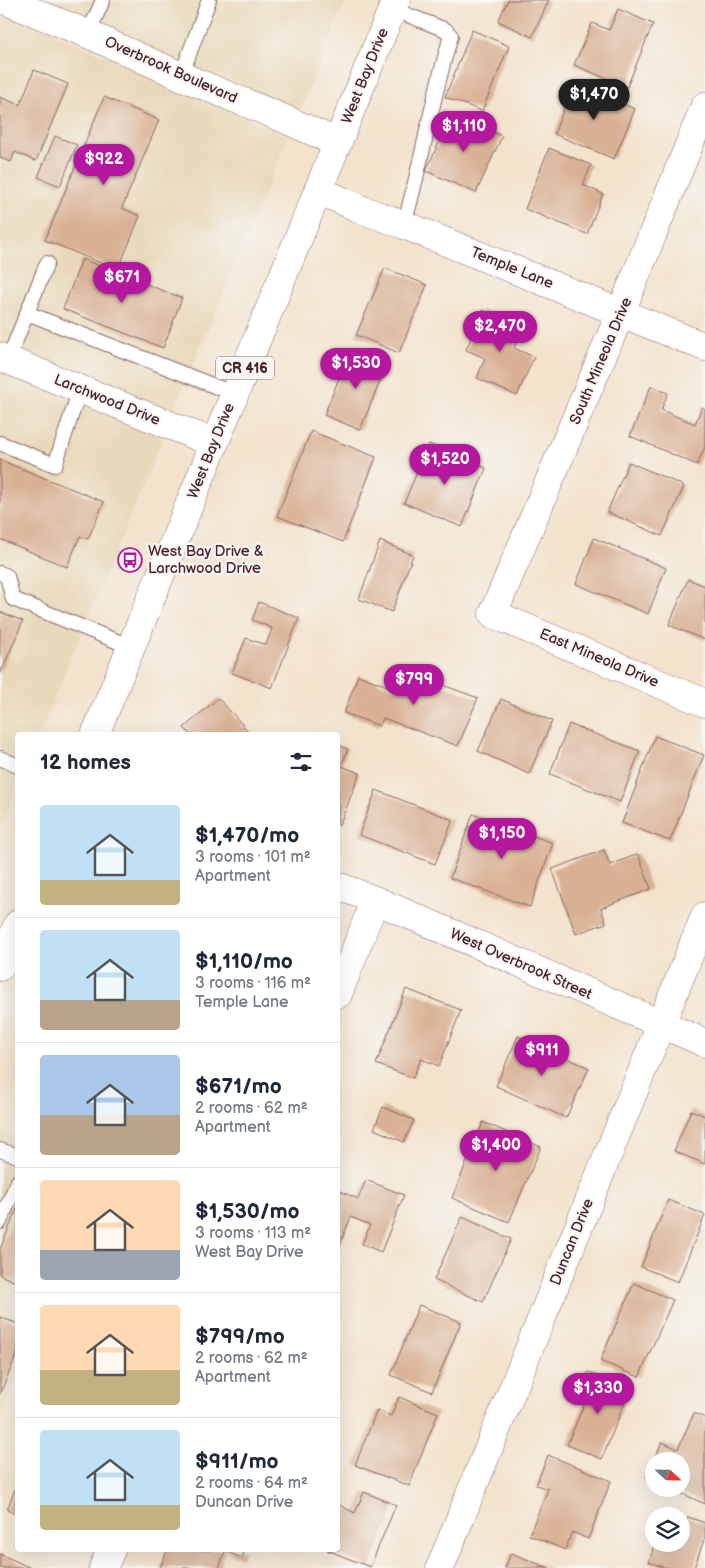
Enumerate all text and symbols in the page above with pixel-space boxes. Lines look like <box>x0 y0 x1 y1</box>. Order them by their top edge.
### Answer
street label: West Bay Drive <box>337 25 393 127</box>
street label: Overbrook Boulevard <box>102 32 240 108</box>
pin: $1,470 <box>553 78 635 121</box>
text: $1,470 <box>569 85 619 104</box>
pin: $1,110 <box>423 110 505 153</box>
text: $1,110 <box>442 117 486 136</box>
pin: $922 <box>74 144 134 186</box>
text: $922 <box>84 150 124 169</box>
street label: Temple Lane <box>468 243 556 293</box>
pin: $671 <box>92 262 152 304</box>
text: $671 <box>104 268 140 287</box>
street label: South Mineola Drive <box>566 295 636 427</box>
pin: $2,470 <box>459 310 541 353</box>
text: $2,470 <box>474 317 526 336</box>
pin: $1,530 <box>315 348 397 390</box>
text: $1,530 <box>331 354 381 373</box>
road number: CR 416 <box>216 356 274 379</box>
street label: Larchwood Drive <box>51 370 163 430</box>
street label: West Bay Drive <box>183 400 239 502</box>
pin: $1,520 <box>404 444 486 486</box>
text: $1,520 <box>420 450 470 469</box>
place label: West Bay Drive & Larchwood Drive <box>148 542 264 578</box>
bus stop icon: West Bay Drive & Larchwood Drive <box>117 547 143 573</box>
street label: East Mineola Drive <box>536 624 662 692</box>
pin: $799 <box>384 664 444 706</box>
text: $799 <box>395 670 433 689</box>
icon: filters <box>287 748 315 776</box>
text: 12 homes <box>40 750 131 775</box>
pin: $1,150 <box>461 818 543 860</box>
text: $1,470/mo <box>195 823 299 848</box>
text: $1,150 <box>479 824 525 843</box>
icon: home <box>80 825 140 885</box>
text: 3 rooms · 101 m² <box>195 848 311 867</box>
text: Apartment <box>195 867 271 886</box>
street label: West Overbrook Street <box>447 924 595 1004</box>
text: $1,110/mo <box>195 949 293 974</box>
icon: home <box>80 950 140 1010</box>
text: 3 rooms · 116 m² <box>195 974 311 993</box>
text: Temple Lane <box>195 993 289 1012</box>
pin: $911 <box>512 1034 572 1077</box>
text: $911 <box>525 1041 559 1060</box>
text: $671/mo <box>195 1074 282 1099</box>
icon: home <box>80 1075 140 1135</box>
text: 2 rooms · 62 m² <box>195 1099 308 1118</box>
text: Apartment <box>195 1118 271 1137</box>
pin: $1,400 <box>455 1130 537 1172</box>
text: $1,400 <box>471 1136 521 1155</box>
street label: Duncan Drive <box>546 1196 598 1288</box>
text: $1,530/mo <box>195 1199 300 1224</box>
icon: home <box>80 1200 140 1260</box>
text: 3 rooms · 113 m² <box>195 1224 311 1243</box>
text: West Bay Drive <box>195 1243 303 1262</box>
text: $799/mo <box>195 1324 285 1349</box>
icon: home <box>80 1325 140 1385</box>
text: 2 rooms · 62 m² <box>195 1349 308 1368</box>
text: Apartment <box>195 1368 271 1387</box>
pin: $1,330 <box>557 1372 639 1415</box>
text: $1,330 <box>573 1379 623 1398</box>
text: $911/mo <box>195 1449 279 1474</box>
icon: home <box>80 1450 140 1510</box>
north arrow <box>645 1452 690 1498</box>
map controls <box>645 1452 690 1552</box>
text: 2 rooms · 64 m² <box>195 1474 308 1493</box>
text: Duncan Drive <box>195 1493 293 1512</box>
button: layers <box>645 1507 690 1552</box>

